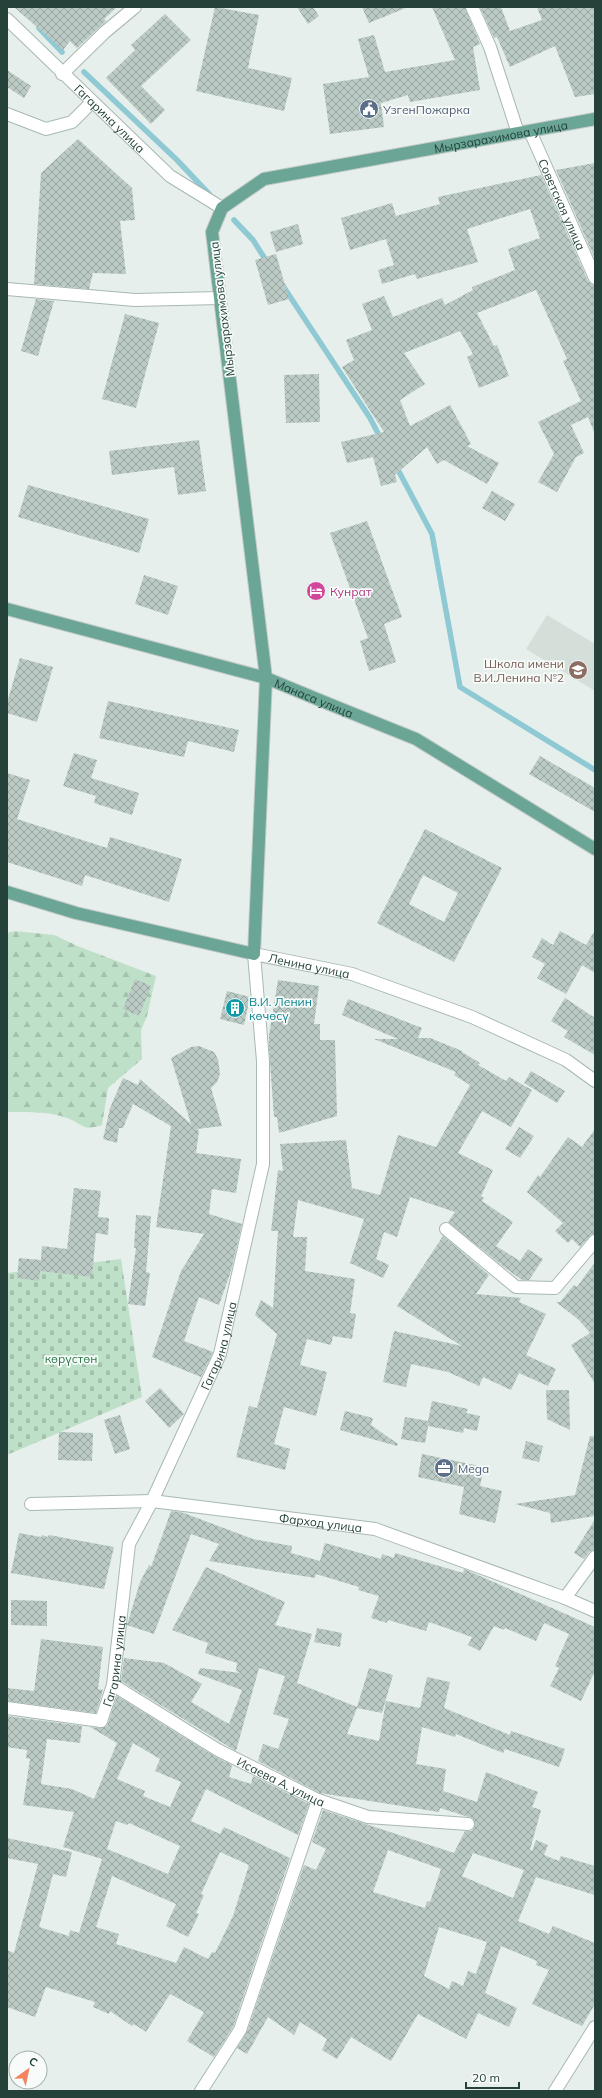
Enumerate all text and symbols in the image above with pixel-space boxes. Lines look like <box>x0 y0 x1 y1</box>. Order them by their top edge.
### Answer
street label: Гагарина улица <box>72 81 148 156</box>
public building icon: УзгенПожарка <box>358 98 380 120</box>
place label: УзгенПожарка <box>382 102 470 117</box>
street label: Мырзарахимова улица <box>433 117 569 156</box>
street label: Советская улица <box>536 156 589 252</box>
street label: Мырзарахимова улица <box>206 241 238 377</box>
hotel icon: Кунрат <box>305 580 327 602</box>
place label: Кунрат <box>330 584 372 599</box>
place label: Школа имени В.И.Ленина №2 <box>474 656 564 685</box>
school or university icon: Школа имени В.И.Ленина №2 <box>567 659 589 681</box>
street label: Манаса улица <box>273 675 356 721</box>
street label: Ленина улица <box>267 950 351 981</box>
place label: В.И. Ленин көчөсү <box>249 994 312 1023</box>
building icon: В.И. Ленин көчөсү <box>224 997 246 1019</box>
street label: Гагарина улица <box>197 1300 239 1392</box>
park label: көрүстөн <box>45 1351 97 1366</box>
office icon: Mega <box>433 1457 455 1479</box>
place label: Mega <box>458 1461 489 1476</box>
street label: Фарход улица <box>278 1510 363 1535</box>
street label: Гагарина улица <box>99 1614 128 1708</box>
street label: Исаева А. улица <box>235 1753 327 1809</box>
north arrow <box>8 2050 48 2090</box>
text: С <box>26 2054 41 2070</box>
scale bar <box>466 2064 519 2090</box>
text: 20 m <box>472 2070 500 2085</box>

